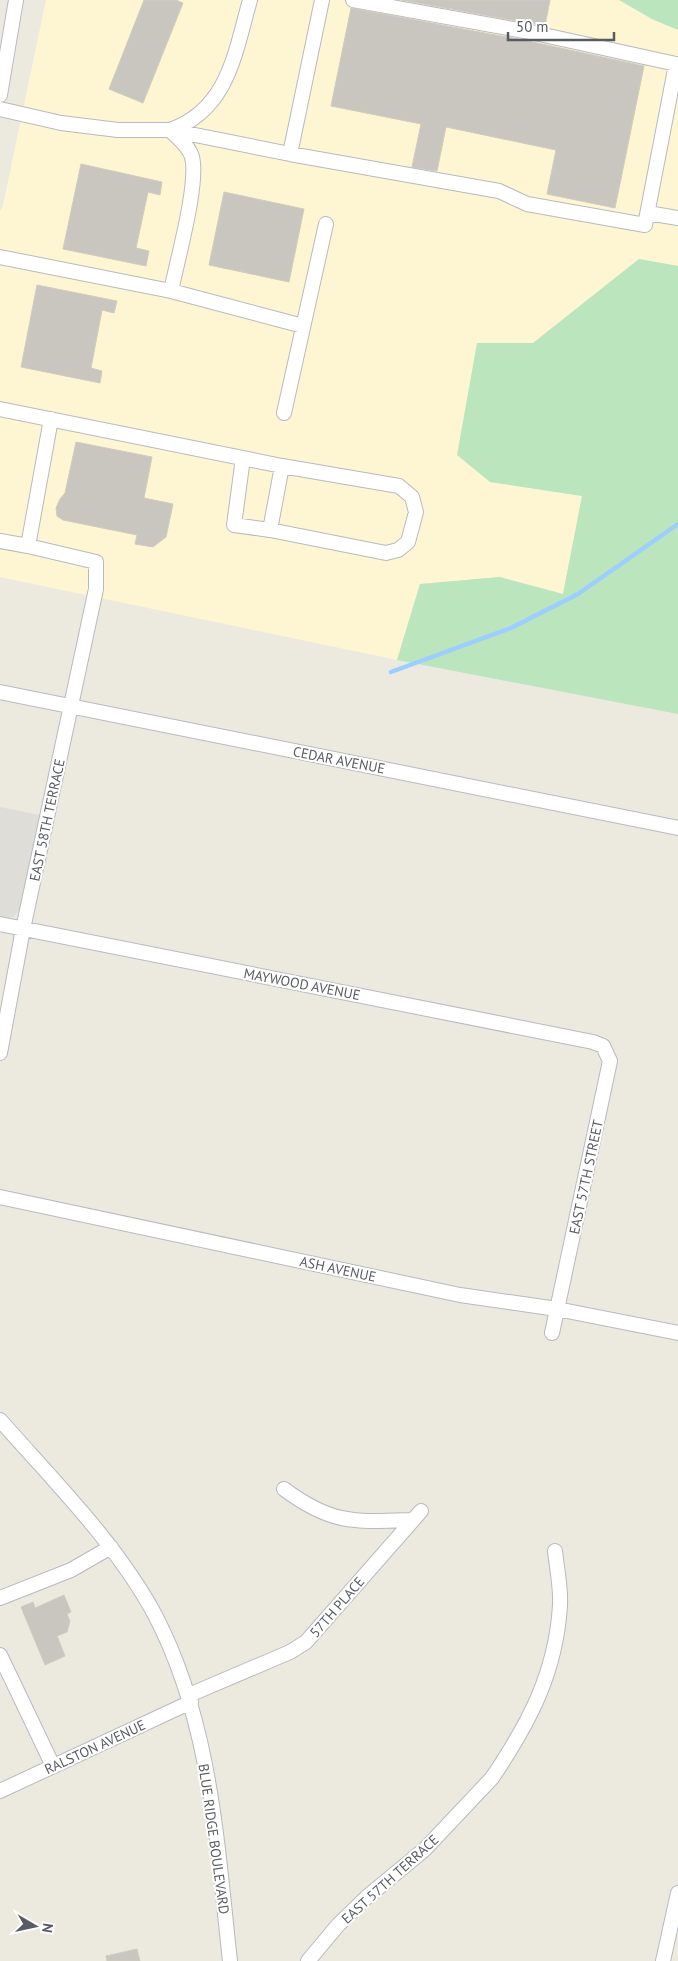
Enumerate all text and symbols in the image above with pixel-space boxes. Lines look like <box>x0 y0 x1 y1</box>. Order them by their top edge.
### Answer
scale bar <box>508 10 614 42</box>
text: 50 m <box>516 17 549 36</box>
street label: CEDAR AVENUE <box>292 742 386 778</box>
street label: EAST 58TH TERRACE <box>25 757 69 883</box>
street label: MAYWOOD AVENUE <box>242 964 362 1004</box>
street label: EAST 57TH STREET <box>565 1118 607 1236</box>
street label: ASH AVENUE <box>298 1252 378 1286</box>
street label: 57TH PLACE <box>306 1573 368 1641</box>
street label: RALSTON AVENUE <box>42 1716 148 1778</box>
street label: BLUE RIDGE BOULEVARD <box>195 1763 233 1915</box>
street label: EAST 57TH TERRACE <box>338 1831 442 1927</box>
north arrow <box>10 1901 60 1951</box>
text: N <box>38 1922 57 1934</box>

